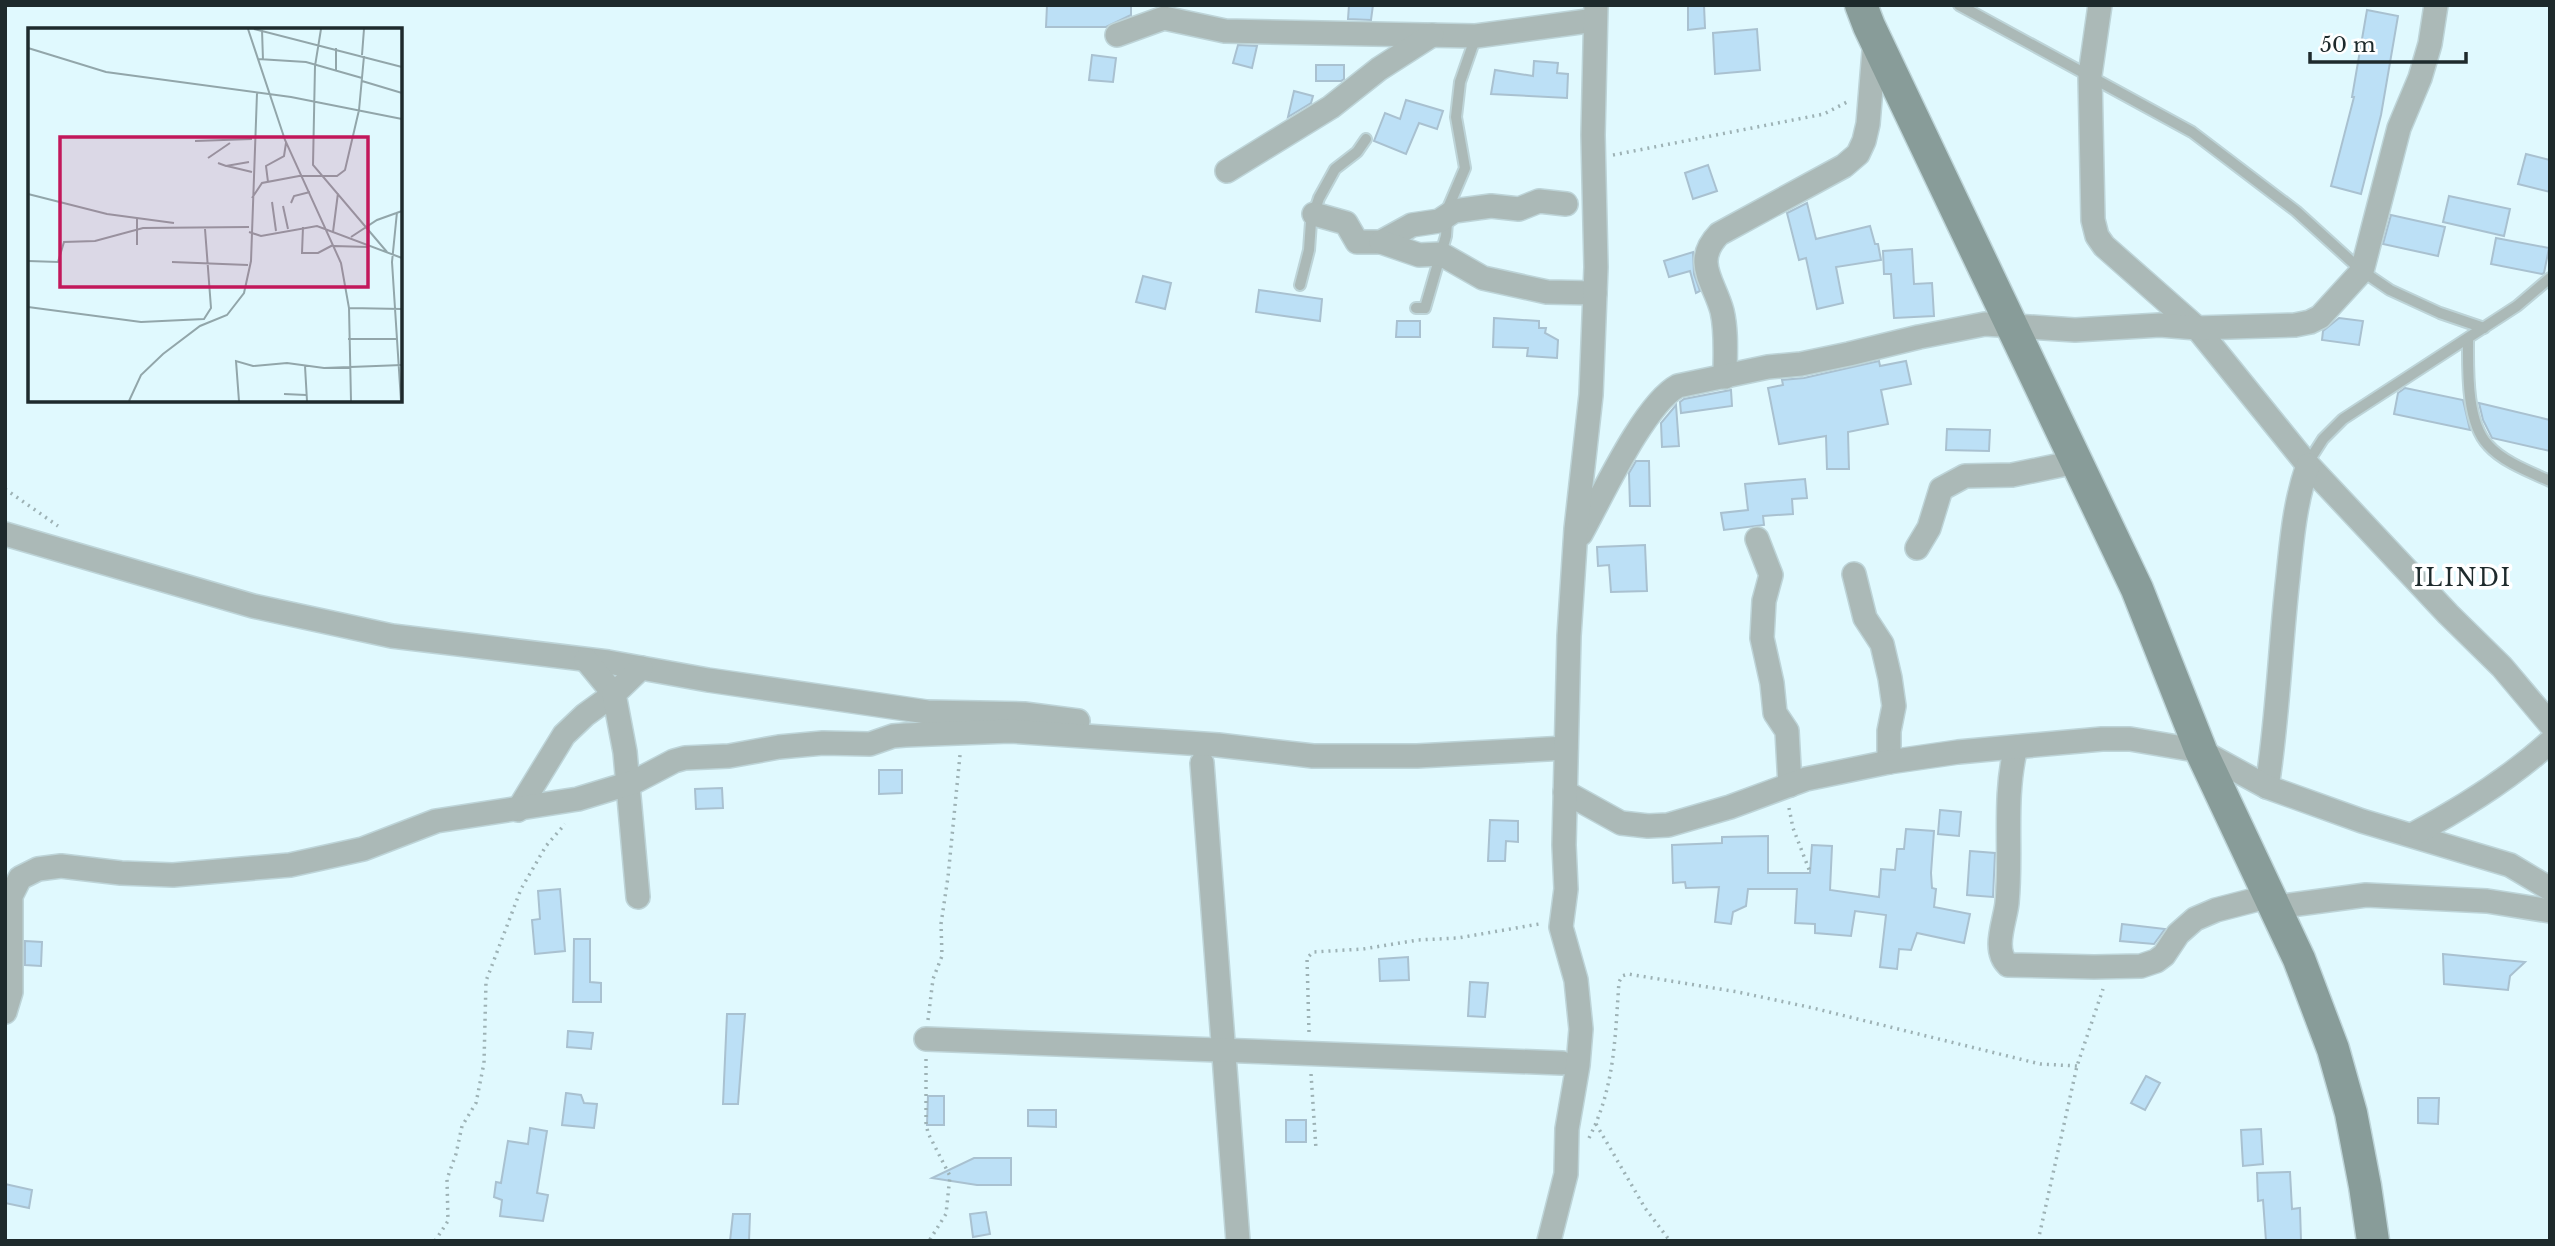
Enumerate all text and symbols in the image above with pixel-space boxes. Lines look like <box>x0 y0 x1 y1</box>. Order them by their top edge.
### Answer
scale bar <box>2310 21 2466 65</box>
inset map <box>28 28 402 402</box>
text: 50 m <box>2320 32 2376 58</box>
district label: ILINDI <box>2414 564 2512 592</box>

